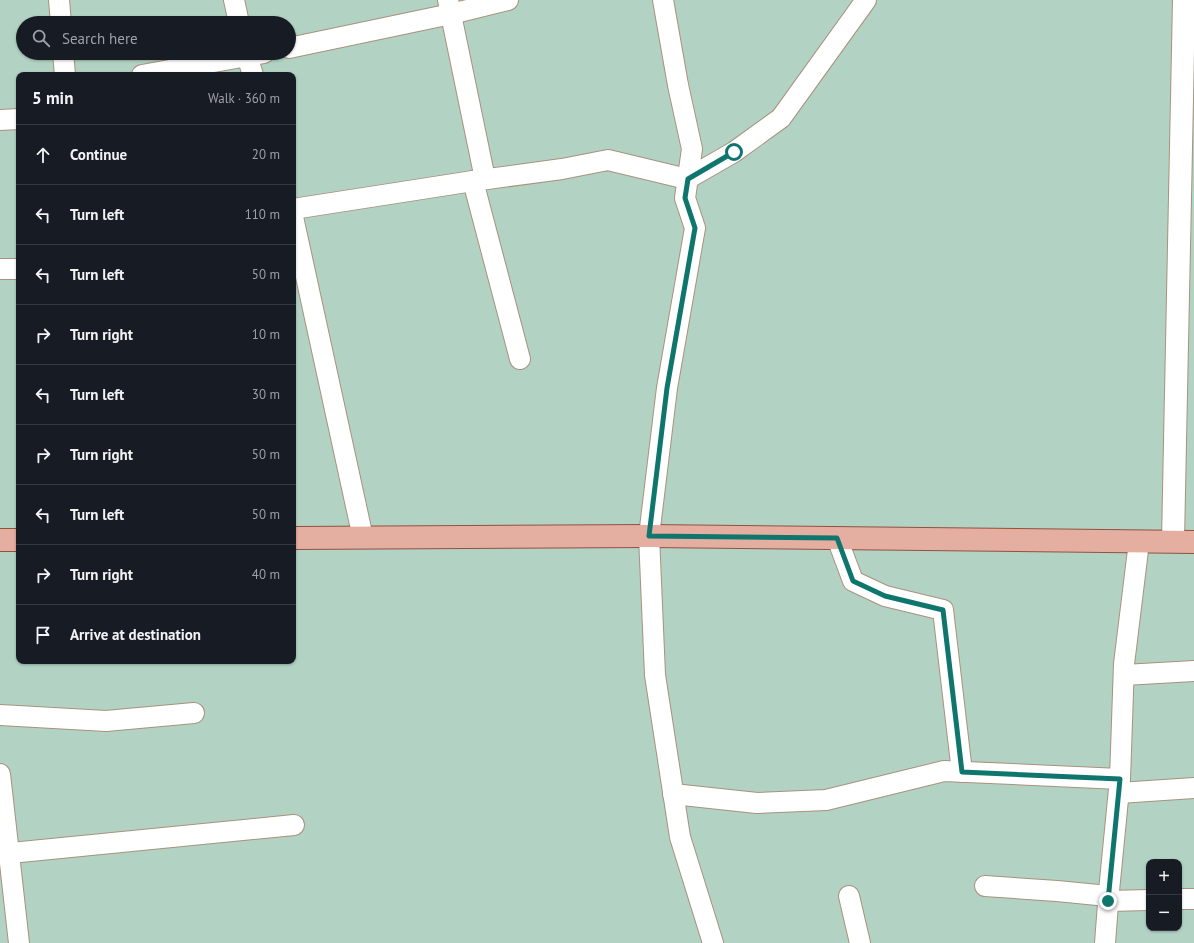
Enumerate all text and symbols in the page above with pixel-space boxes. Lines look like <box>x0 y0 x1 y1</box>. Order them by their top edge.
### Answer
search box <box>16 16 296 60</box>
icon: search <box>30 27 52 49</box>
text: Search here <box>62 29 138 48</box>
text: 5 min <box>32 87 73 109</box>
text: Walk · 360 m <box>208 90 280 107</box>
route start <box>725 143 743 161</box>
icon: ahead <box>32 144 54 166</box>
text: Continue <box>70 145 127 164</box>
text: 20 m <box>252 146 280 163</box>
icon: left <box>32 204 54 226</box>
text: Turn left <box>70 205 124 224</box>
text: 110 m <box>245 206 280 223</box>
icon: left <box>32 264 54 286</box>
text: Turn left <box>70 265 124 284</box>
text: 50 m <box>252 266 280 283</box>
icon: right <box>32 324 54 346</box>
text: Turn right <box>70 325 133 344</box>
text: 10 m <box>252 326 280 343</box>
icon: left <box>32 384 54 406</box>
text: Turn left <box>70 385 124 404</box>
text: 30 m <box>252 386 280 403</box>
icon: right <box>32 444 54 466</box>
text: Turn right <box>70 445 133 464</box>
text: 50 m <box>252 446 280 463</box>
icon: left <box>32 504 54 526</box>
text: Turn left <box>70 505 124 524</box>
text: 50 m <box>252 506 280 523</box>
icon: right <box>32 564 54 586</box>
text: Turn right <box>70 565 133 584</box>
text: 40 m <box>252 566 280 583</box>
icon: arrive <box>32 624 54 646</box>
text: Arrive at destination <box>70 625 201 644</box>
map controls <box>1146 859 1182 931</box>
button: + <box>1146 859 1182 895</box>
route end <box>1099 892 1117 910</box>
button: − <box>1146 895 1182 931</box>

